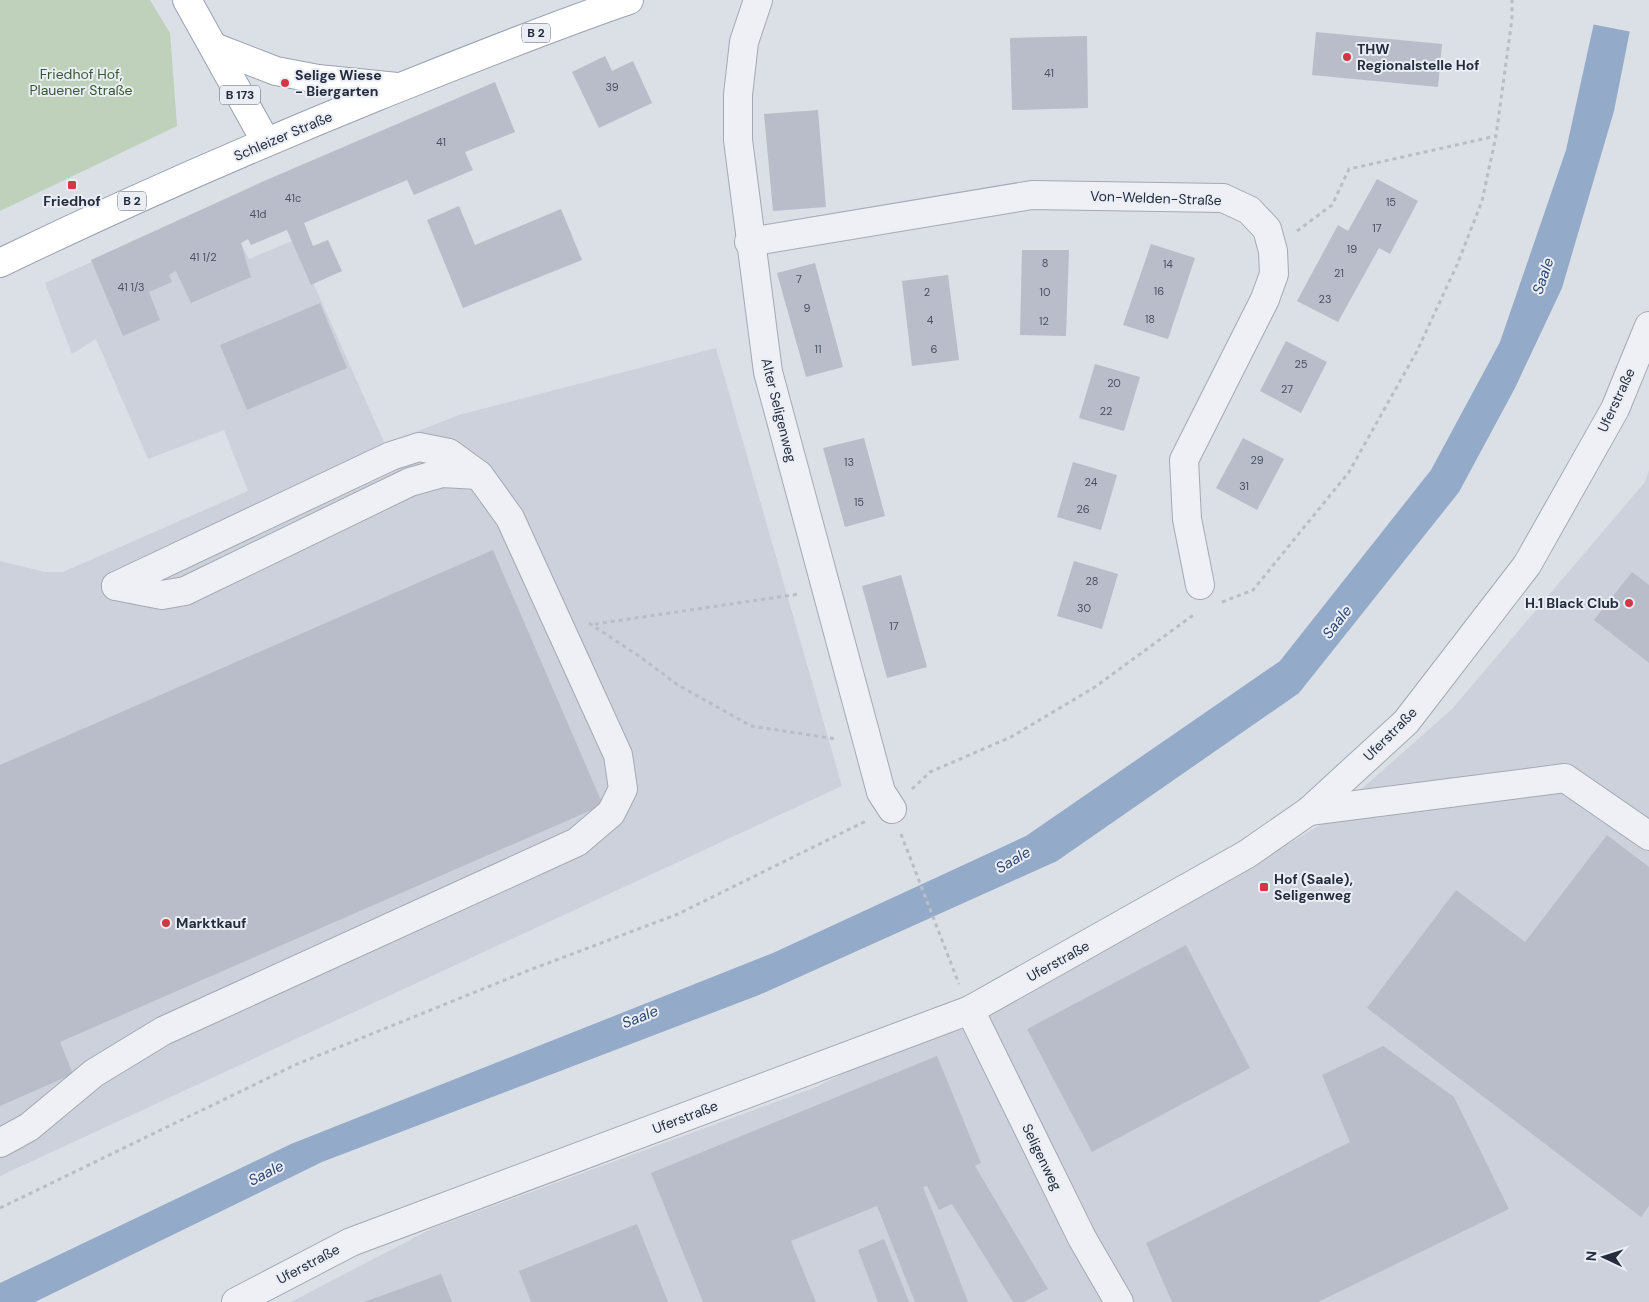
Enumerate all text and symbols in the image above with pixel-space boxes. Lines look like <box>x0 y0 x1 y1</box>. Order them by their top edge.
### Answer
road number: B 2 <box>522 23 550 42</box>
place label: THW Regionalstelle Hof <box>1357 40 1479 74</box>
marker: THW Regionalstelle Hof <box>1341 51 1353 63</box>
park label: Friedhof Hof, Plauener Straße <box>29 65 133 99</box>
place label: Selige Wiese - Biergarten <box>295 66 382 100</box>
house number: 41 <box>1044 66 1054 80</box>
marker: Selige Wiese - Biergarten <box>279 77 291 89</box>
house number: 39 <box>605 80 619 94</box>
road number: B 173 <box>220 86 260 104</box>
street label: Schleizer Straße <box>231 107 335 165</box>
house number: 41 <box>436 135 446 149</box>
marker: Friedhof <box>66 179 78 191</box>
street label: Von-Welden-Straße <box>1090 187 1222 209</box>
house number: 41c <box>285 191 301 205</box>
place label: Friedhof <box>43 192 101 210</box>
road number: B 2 <box>118 192 146 210</box>
house number: 15 <box>1386 195 1396 209</box>
house number: 41d <box>249 207 267 221</box>
house number: 17 <box>1372 221 1382 235</box>
house number: 19 <box>1347 242 1357 256</box>
house number: 41 1/2 <box>189 250 217 264</box>
water label: Saale <box>1527 255 1559 297</box>
house number: 8 <box>1042 256 1048 270</box>
house number: 14 <box>1163 257 1173 271</box>
house number: 21 <box>1334 266 1344 280</box>
house number: 7 <box>796 272 802 286</box>
house number: 41 1/3 <box>118 280 144 294</box>
house number: 16 <box>1154 284 1164 298</box>
house number: 2 <box>924 285 930 299</box>
house number: 10 <box>1040 285 1050 299</box>
house number: 23 <box>1319 292 1331 306</box>
house number: 9 <box>804 301 811 315</box>
house number: 18 <box>1145 312 1155 326</box>
house number: 4 <box>927 313 934 327</box>
house number: 12 <box>1039 314 1049 328</box>
house number: 11 <box>815 342 821 356</box>
house number: 6 <box>931 342 938 356</box>
street label: Alter Seligenweg <box>757 356 801 464</box>
house number: 25 <box>1294 357 1308 371</box>
street label: Uferstraße <box>1593 365 1639 435</box>
house number: 20 <box>1107 376 1121 390</box>
house number: 27 <box>1281 382 1293 396</box>
house number: 22 <box>1100 404 1112 418</box>
house number: 29 <box>1250 453 1264 467</box>
house number: 13 <box>844 455 854 469</box>
house number: 24 <box>1085 475 1098 489</box>
house number: 31 <box>1239 479 1249 493</box>
house number: 15 <box>854 495 864 509</box>
house number: 26 <box>1076 502 1090 516</box>
house number: 28 <box>1086 574 1098 588</box>
place label: H.1 Black Club <box>1525 594 1619 612</box>
marker: H.1 Black Club <box>1623 597 1635 609</box>
house number: 30 <box>1077 601 1091 615</box>
water label: Saale <box>1318 601 1357 643</box>
house number: 17 <box>889 619 899 633</box>
street label: Uferstraße <box>1359 703 1421 765</box>
water label: Saale <box>992 842 1035 878</box>
place label: Hof (Saale), Seligenweg <box>1274 870 1353 904</box>
marker: Hof (Saale), Seligenweg <box>1258 881 1270 893</box>
place label: Marktkauf <box>176 914 246 932</box>
marker: Marktkauf <box>160 917 172 929</box>
street label: Uferstraße <box>1024 936 1092 986</box>
water label: Saale <box>619 1001 661 1033</box>
street label: Uferstraße <box>650 1096 720 1138</box>
street label: Seligenweg <box>1018 1121 1066 1194</box>
water label: Saale <box>245 1155 288 1190</box>
north arrow <box>1579 1232 1629 1282</box>
street label: Uferstraße <box>273 1240 343 1288</box>
text: N <box>1582 1250 1600 1262</box>

